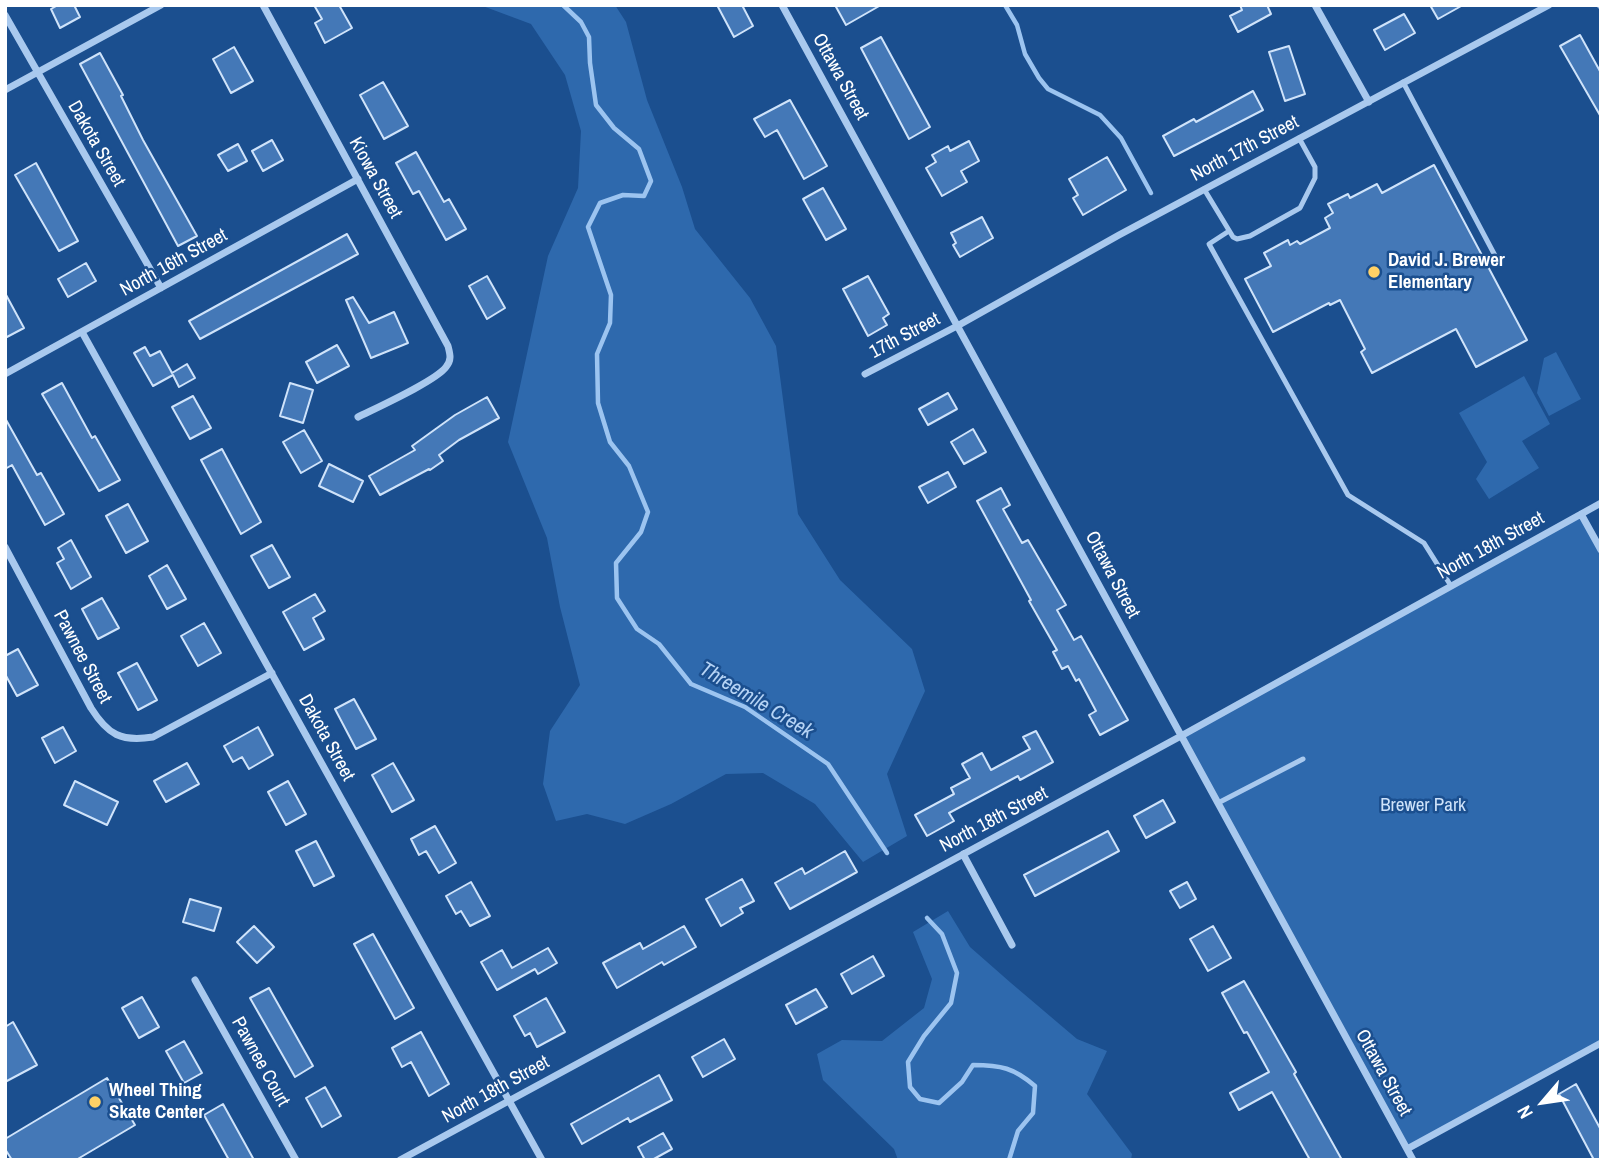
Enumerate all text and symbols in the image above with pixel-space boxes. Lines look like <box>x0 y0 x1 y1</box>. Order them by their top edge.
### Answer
street label: Ottawa Street <box>807 30 873 124</box>
street label: Dakota Street <box>62 97 130 191</box>
street label: North 17th Street <box>1187 111 1303 187</box>
street label: Kiowa Street <box>343 133 407 223</box>
street label: North 16th Street <box>117 224 231 302</box>
place label: David J. Brewer Elementary <box>1388 250 1505 294</box>
marker: David J. Brewer Elementary <box>1366 264 1382 280</box>
street label: 17th Street <box>866 308 944 364</box>
street label: North 18th Street <box>1434 507 1548 585</box>
street label: Ottawa Street <box>1080 528 1144 622</box>
street label: Pawnee Street <box>48 607 116 707</box>
water label: Threemile Creek <box>695 657 817 745</box>
street label: Dakota Street <box>293 691 359 785</box>
street label: North 18th Street <box>936 782 1052 858</box>
park label: Brewer Park <box>1380 795 1466 817</box>
street label: Pawnee Court <box>226 1013 294 1111</box>
street label: Ottawa Street <box>1350 1026 1416 1120</box>
street label: North 18th Street <box>439 1051 553 1129</box>
north arrow <box>1508 1067 1578 1137</box>
place label: Wheel Thing Skate Center <box>109 1080 204 1124</box>
marker: Wheel Thing Skate Center <box>87 1094 103 1110</box>
text: N <box>1511 1101 1539 1123</box>

